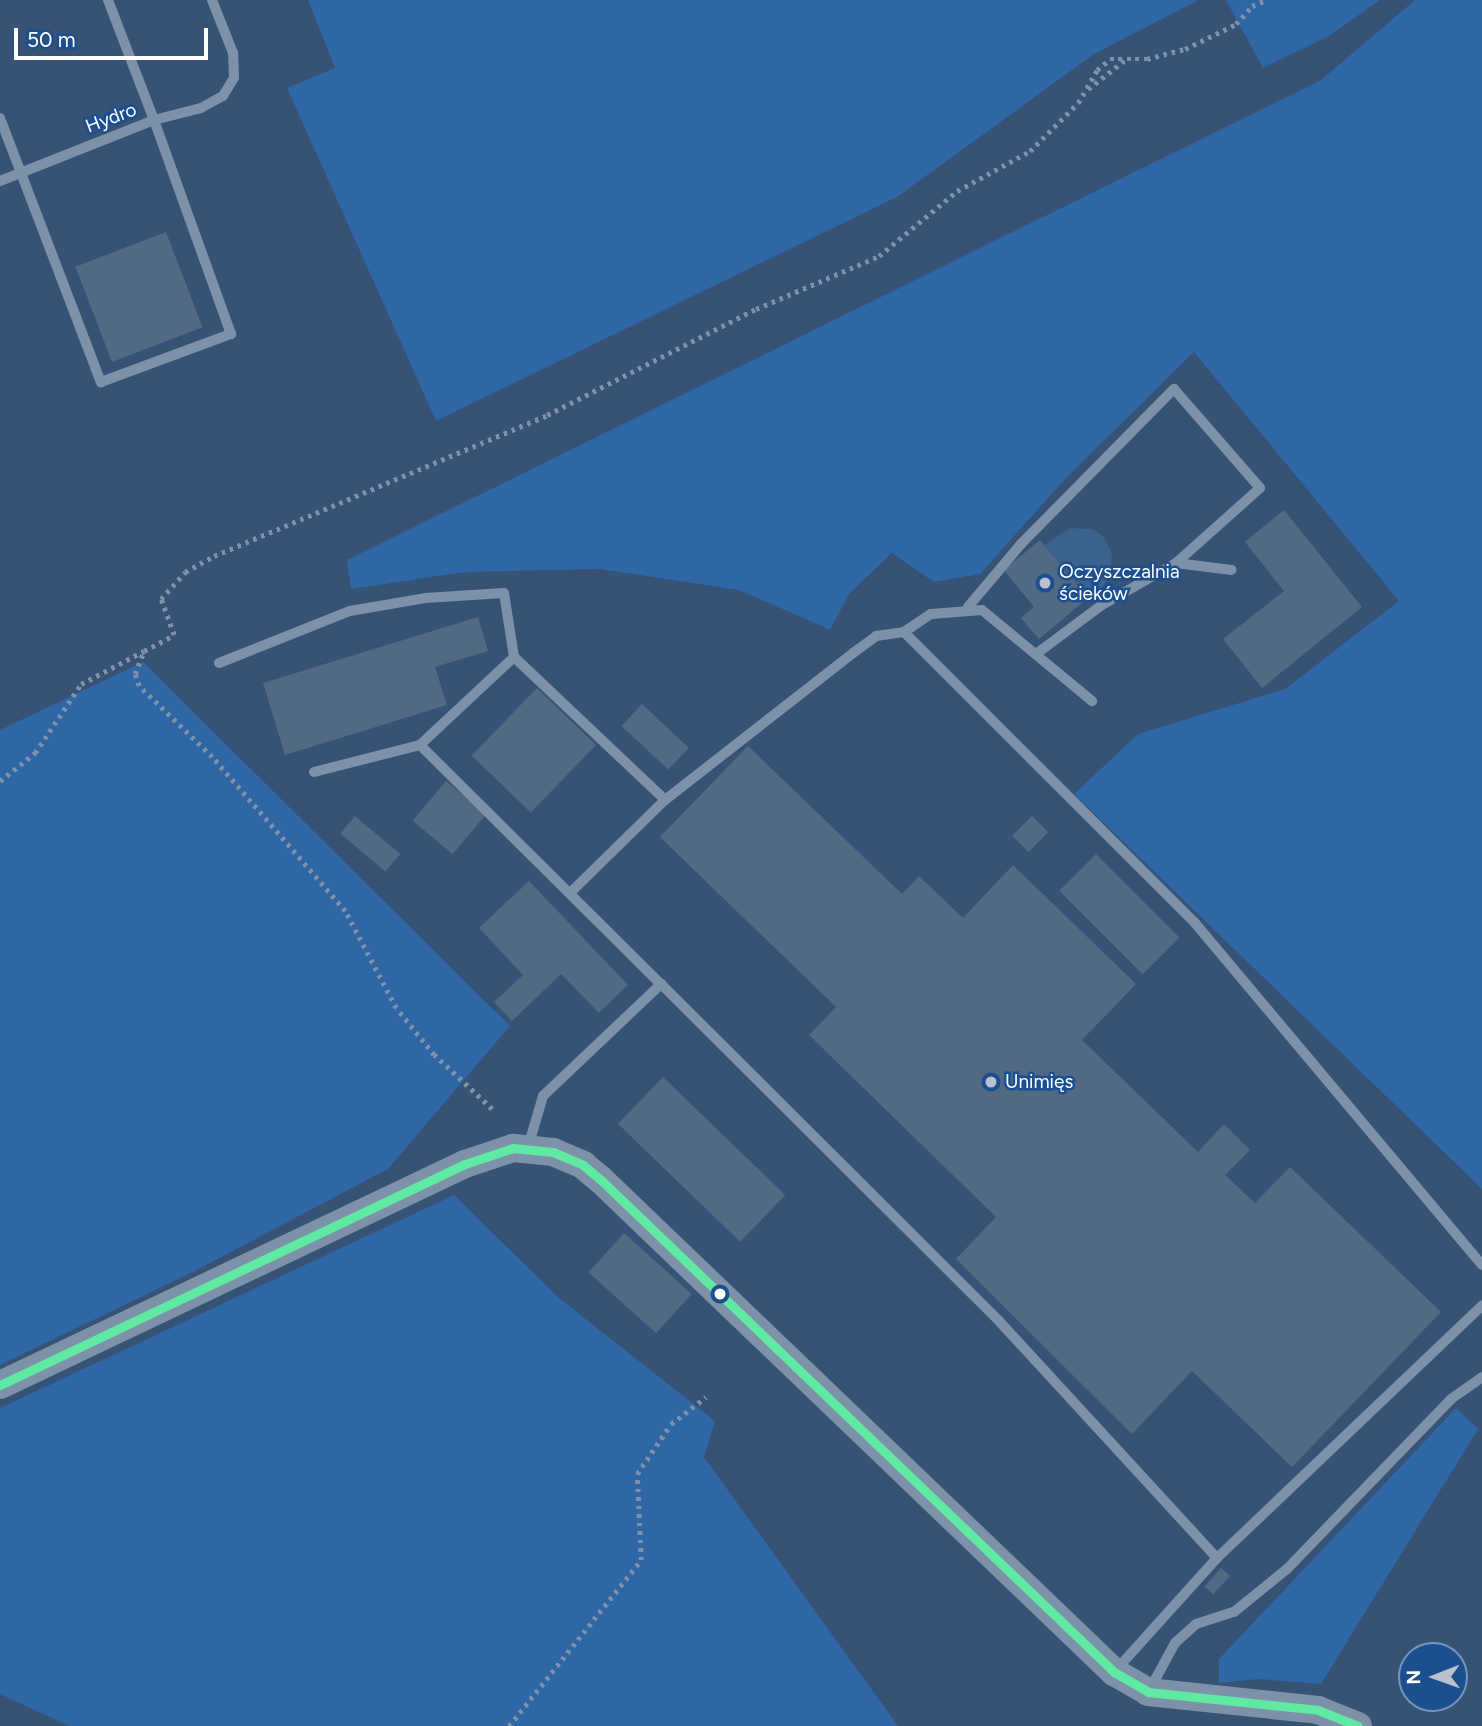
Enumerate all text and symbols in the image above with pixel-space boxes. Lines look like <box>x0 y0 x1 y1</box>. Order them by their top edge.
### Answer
scale bar <box>18 14 212 58</box>
text: 50 m <box>27 27 76 52</box>
street label: Hydro <box>82 98 140 138</box>
place label: Oczyszczalnia ścieków <box>1059 561 1180 605</box>
marker: Oczyszczalnia ścieków <box>1037 575 1053 591</box>
place label: Unimięs <box>1005 1071 1073 1093</box>
marker: Unimięs <box>983 1074 999 1090</box>
unlabelled marker <box>713 1287 727 1301</box>
north arrow <box>1398 1642 1468 1712</box>
text: N <box>1402 1670 1425 1685</box>

